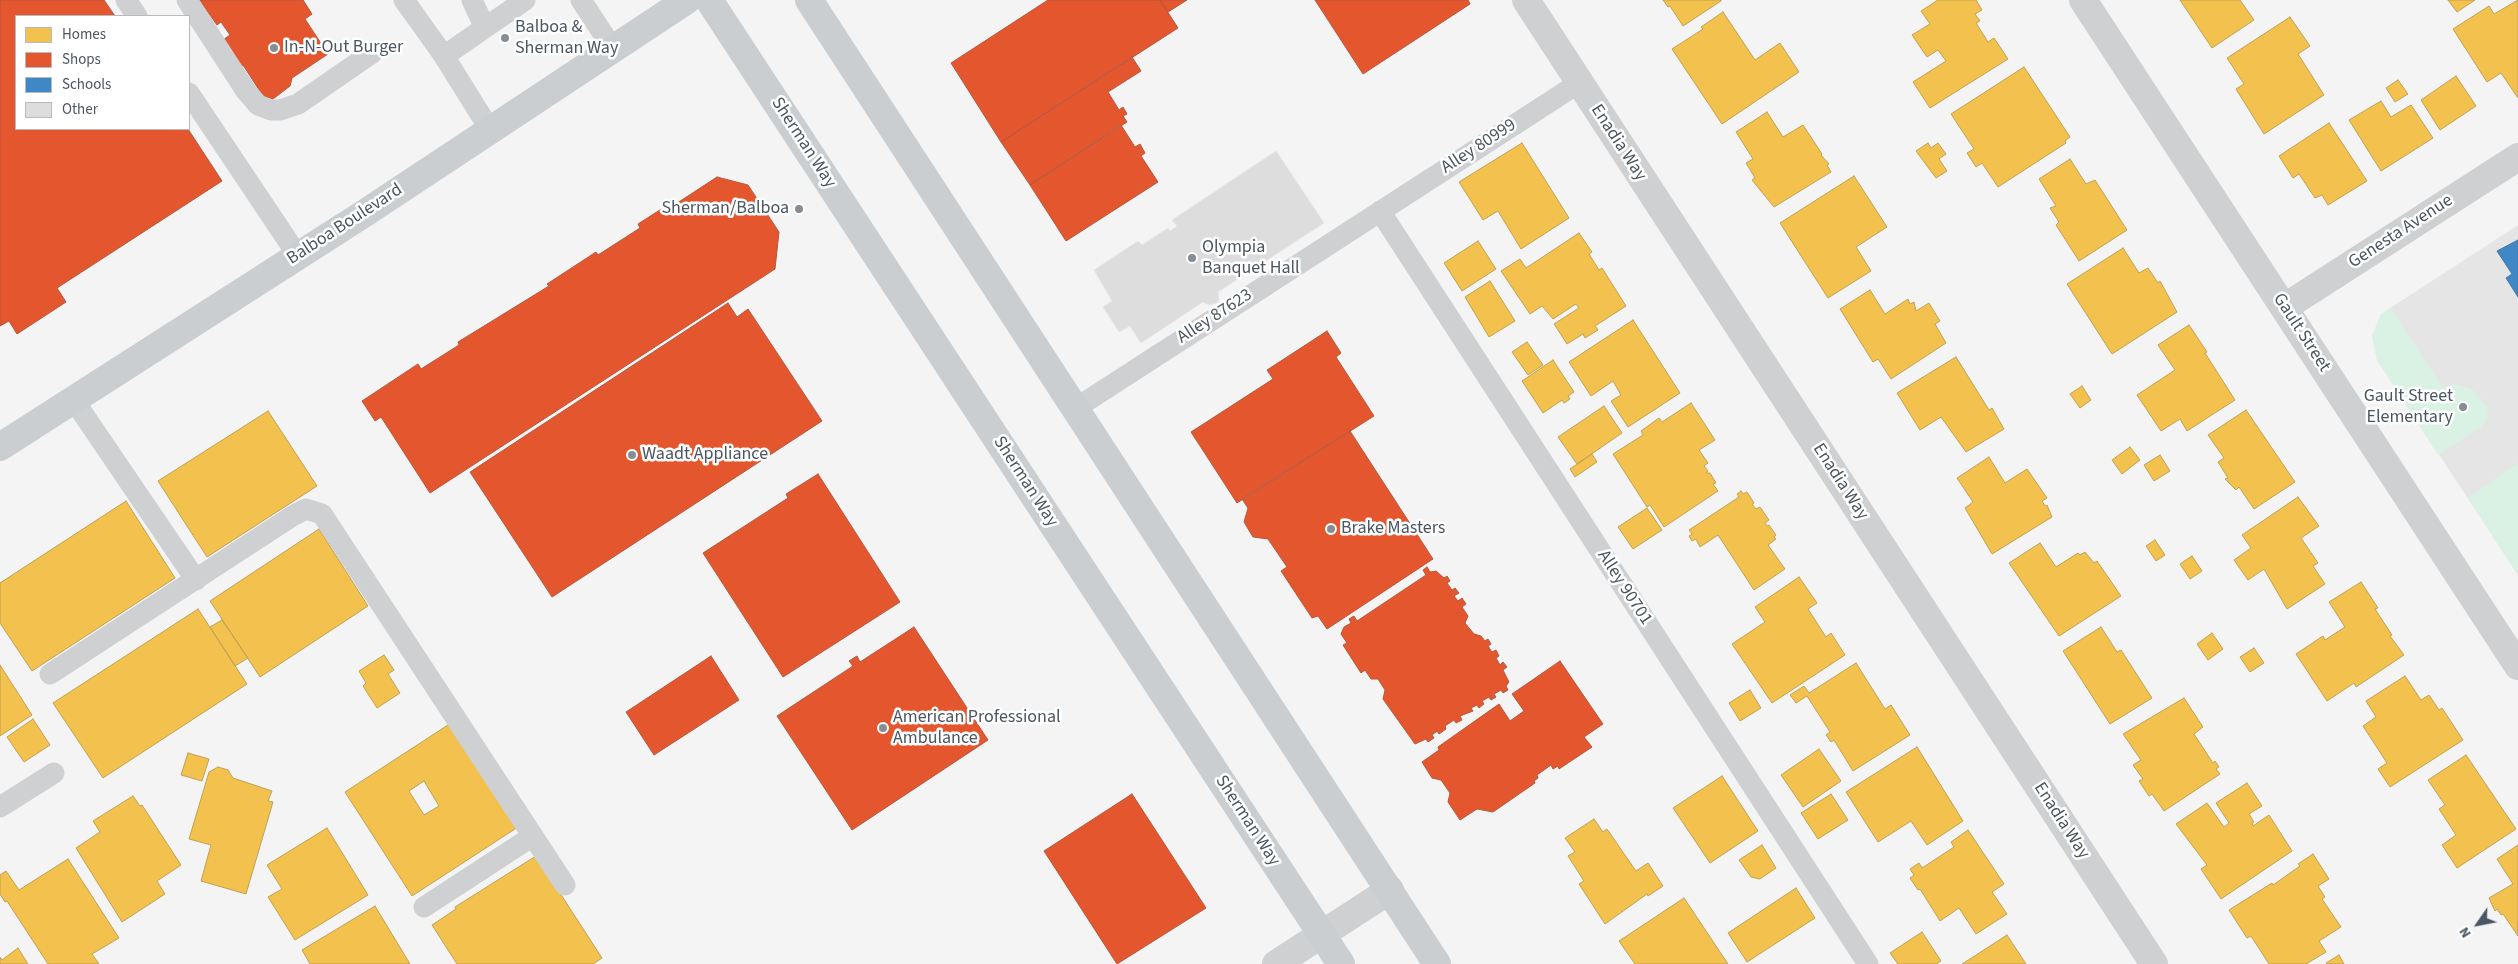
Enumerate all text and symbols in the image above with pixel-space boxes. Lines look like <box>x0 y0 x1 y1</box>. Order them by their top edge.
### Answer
legend <box>15 15 190 130</box>
place label: Balboa & Sherman Way <box>515 17 618 59</box>
text: Homes <box>62 24 106 45</box>
marker: Balboa & Sherman Way <box>499 32 511 44</box>
place label: In-N-Out Burger <box>284 37 403 59</box>
marker: In-N-Out Burger <box>268 42 280 54</box>
text: Shops <box>62 49 101 70</box>
text: Schools <box>62 74 111 95</box>
street label: Sherman Way <box>766 94 840 192</box>
text: Other <box>62 99 98 120</box>
street label: Enadia Way <box>1585 101 1651 185</box>
street label: Alley 80999 <box>1438 115 1520 179</box>
street label: Balboa Boulevard <box>283 180 407 270</box>
street label: Genesta Avenue <box>2345 190 2457 274</box>
place label: Sherman/Balboa <box>662 198 789 220</box>
marker: Sherman/Balboa <box>793 203 805 215</box>
place label: Olympia Banquet Hall <box>1202 237 1300 280</box>
marker: Olympia Banquet Hall <box>1186 252 1198 264</box>
street label: Alley 87623 <box>1174 285 1256 349</box>
street label: Gault Street <box>2268 290 2334 376</box>
place label: Gault Street Elementary <box>2364 386 2453 428</box>
marker: Gault Street Elementary <box>2457 401 2469 413</box>
street label: Sherman Way <box>988 433 1062 531</box>
street label: Enadia Way <box>1807 440 1873 524</box>
place label: Waadt Appliance <box>642 444 768 466</box>
marker: Waadt Appliance <box>626 449 638 461</box>
place label: Brake Masters <box>1341 518 1445 540</box>
marker: Brake Masters <box>1325 523 1337 535</box>
street label: Alley 90701 <box>1592 547 1656 629</box>
place label: American Professional Ambulance <box>893 707 1061 750</box>
marker: American Professional Ambulance <box>877 722 889 734</box>
street label: Sherman Way <box>1210 772 1284 870</box>
street label: Enadia Way <box>2028 779 2094 863</box>
north arrow <box>2453 899 2503 949</box>
text: N <box>2454 923 2476 942</box>

